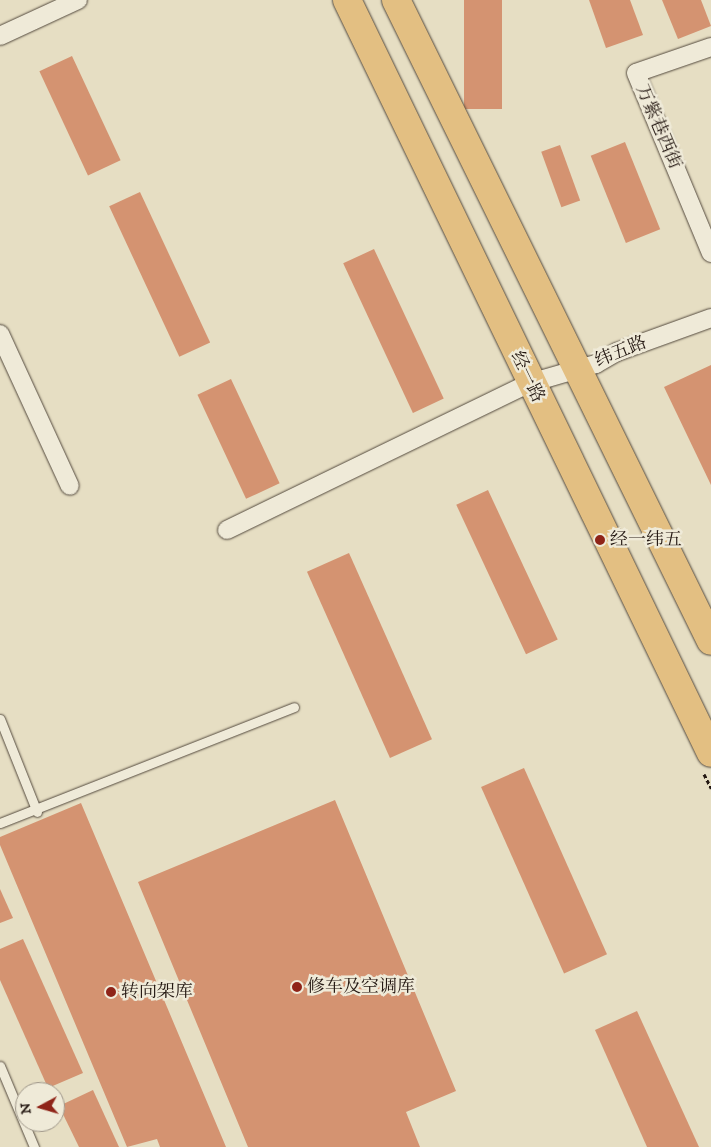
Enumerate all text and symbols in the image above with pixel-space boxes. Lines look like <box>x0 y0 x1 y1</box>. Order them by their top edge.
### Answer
street label: 万紫巷西街 <box>630 81 686 173</box>
street label: 纬五路 <box>592 332 650 372</box>
street label: 经一路 <box>505 348 549 406</box>
place label: 经一纬五 <box>610 529 682 551</box>
marker: 经一纬五 <box>594 534 606 546</box>
place label: 修车及空调库 <box>307 976 415 998</box>
place label: 转向架库 <box>121 981 193 1003</box>
marker: 修车及空调库 <box>291 981 303 993</box>
marker: 转向架库 <box>105 986 117 998</box>
north arrow <box>15 1082 65 1132</box>
text: N <box>17 1102 36 1115</box>

